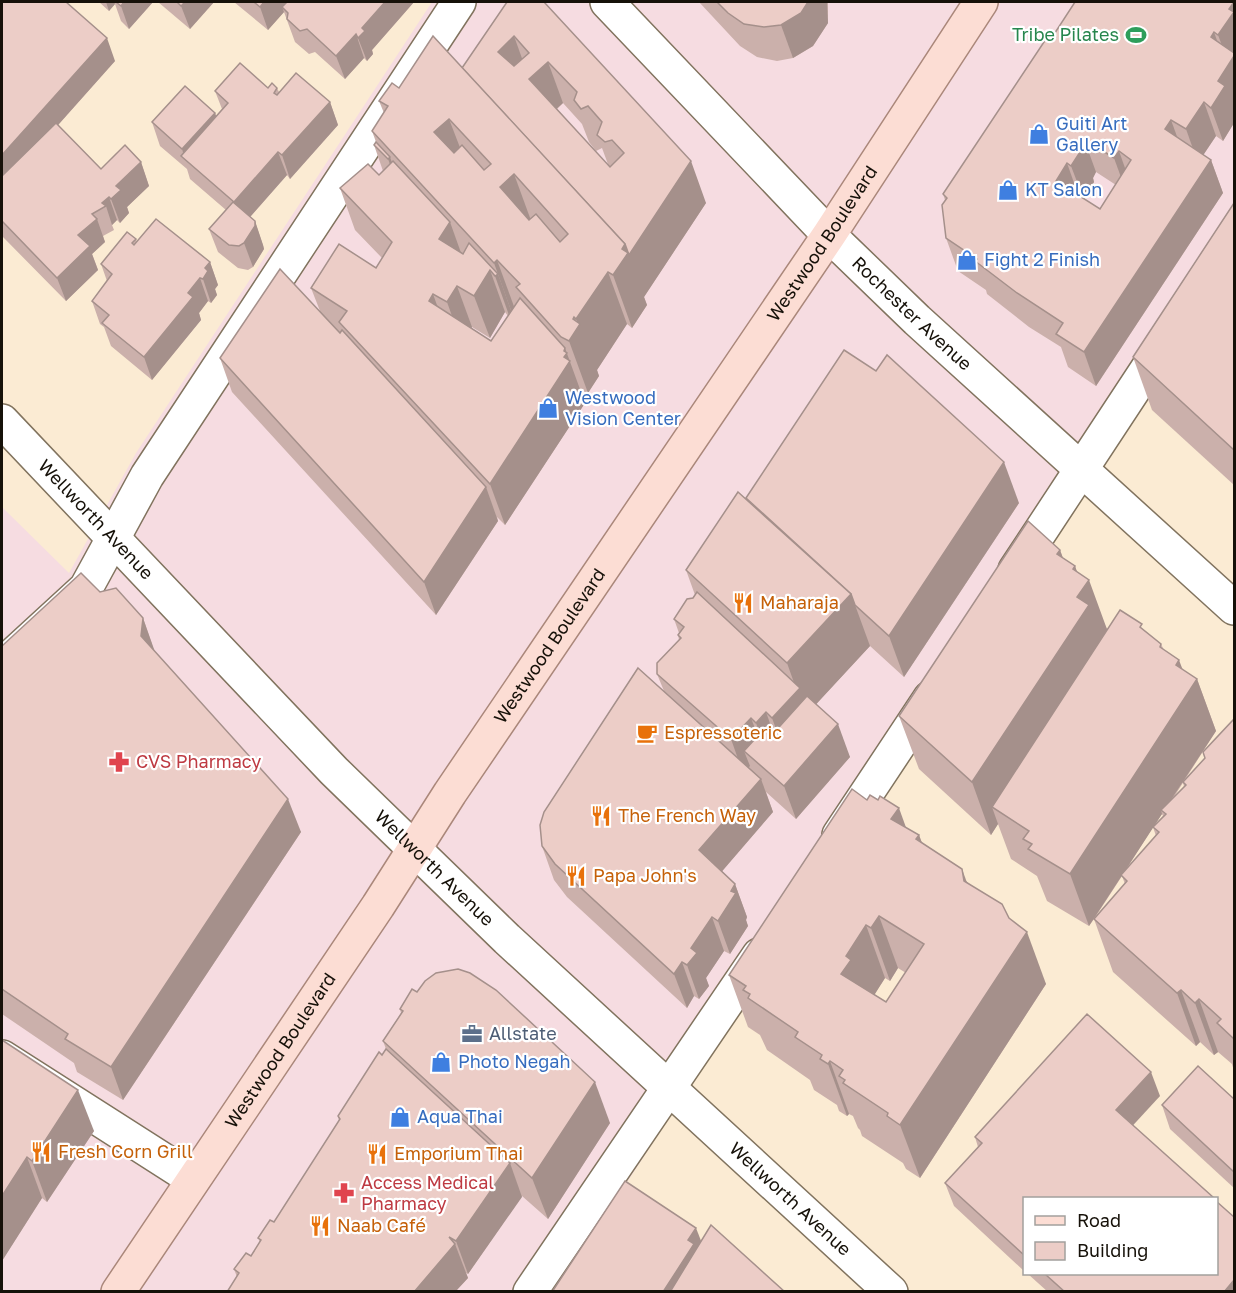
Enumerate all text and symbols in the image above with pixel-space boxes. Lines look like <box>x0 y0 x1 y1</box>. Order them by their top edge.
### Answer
place label: Tribe Pilates <box>1012 23 1119 45</box>
sports icon: Tribe Pilates <box>1124 23 1148 47</box>
place label: Guiti Art Gallery <box>1056 112 1128 155</box>
shop icon: Guiti Art Gallery <box>1027 122 1051 146</box>
street label: Westwood Boulevard <box>762 161 881 325</box>
shop icon: KT Salon <box>996 178 1020 202</box>
place label: KT Salon <box>1025 178 1102 200</box>
shop icon: Fight 2 Finish <box>955 248 979 272</box>
place label: Fight 2 Finish <box>984 248 1100 270</box>
street label: Rochester Avenue <box>848 251 977 375</box>
place label: Westwood Vision Center <box>565 386 681 429</box>
shop icon: Westwood Vision Center <box>536 396 560 420</box>
street label: Wellworth Avenue <box>34 454 158 584</box>
street label: Westwood Boulevard <box>489 564 609 727</box>
restaurant icon: Maharaja <box>731 591 755 615</box>
place label: Maharaja <box>760 591 839 613</box>
cafe icon: Espressoteric <box>635 721 659 745</box>
place label: Espressoteric <box>664 721 782 743</box>
pharmacy icon: CVS Pharmacy <box>107 750 131 774</box>
place label: CVS Pharmacy <box>136 750 261 772</box>
restaurant icon: The French Way <box>589 804 613 828</box>
place label: The French Way <box>618 804 756 826</box>
street label: Wellworth Avenue <box>371 805 499 930</box>
restaurant icon: Papa John's <box>564 864 588 888</box>
place label: Papa John's <box>593 864 697 886</box>
street label: Westwood Boulevard <box>220 968 340 1132</box>
office icon: Allstate <box>460 1022 484 1046</box>
place label: Allstate <box>489 1022 557 1044</box>
shop icon: Photo Negah <box>429 1050 453 1074</box>
place label: Photo Negah <box>458 1050 571 1072</box>
shop icon: Aqua Thai <box>388 1105 412 1129</box>
place label: Aqua Thai <box>417 1105 503 1127</box>
street label: Wellworth Avenue <box>725 1137 856 1260</box>
restaurant icon: Fresh Corn Grill <box>29 1140 53 1164</box>
place label: Fresh Corn Grill <box>58 1140 193 1162</box>
restaurant icon: Emporium Thai <box>365 1142 389 1166</box>
place label: Emporium Thai <box>394 1142 523 1164</box>
place label: Access Medical Pharmacy <box>361 1171 494 1214</box>
pharmacy icon: Access Medical Pharmacy <box>332 1181 356 1205</box>
legend <box>1023 1197 1218 1275</box>
text: Road <box>1077 1209 1121 1231</box>
restaurant icon: Naab Café <box>308 1214 332 1238</box>
place label: Naab Café <box>337 1214 426 1236</box>
text: Building <box>1077 1239 1148 1261</box>

